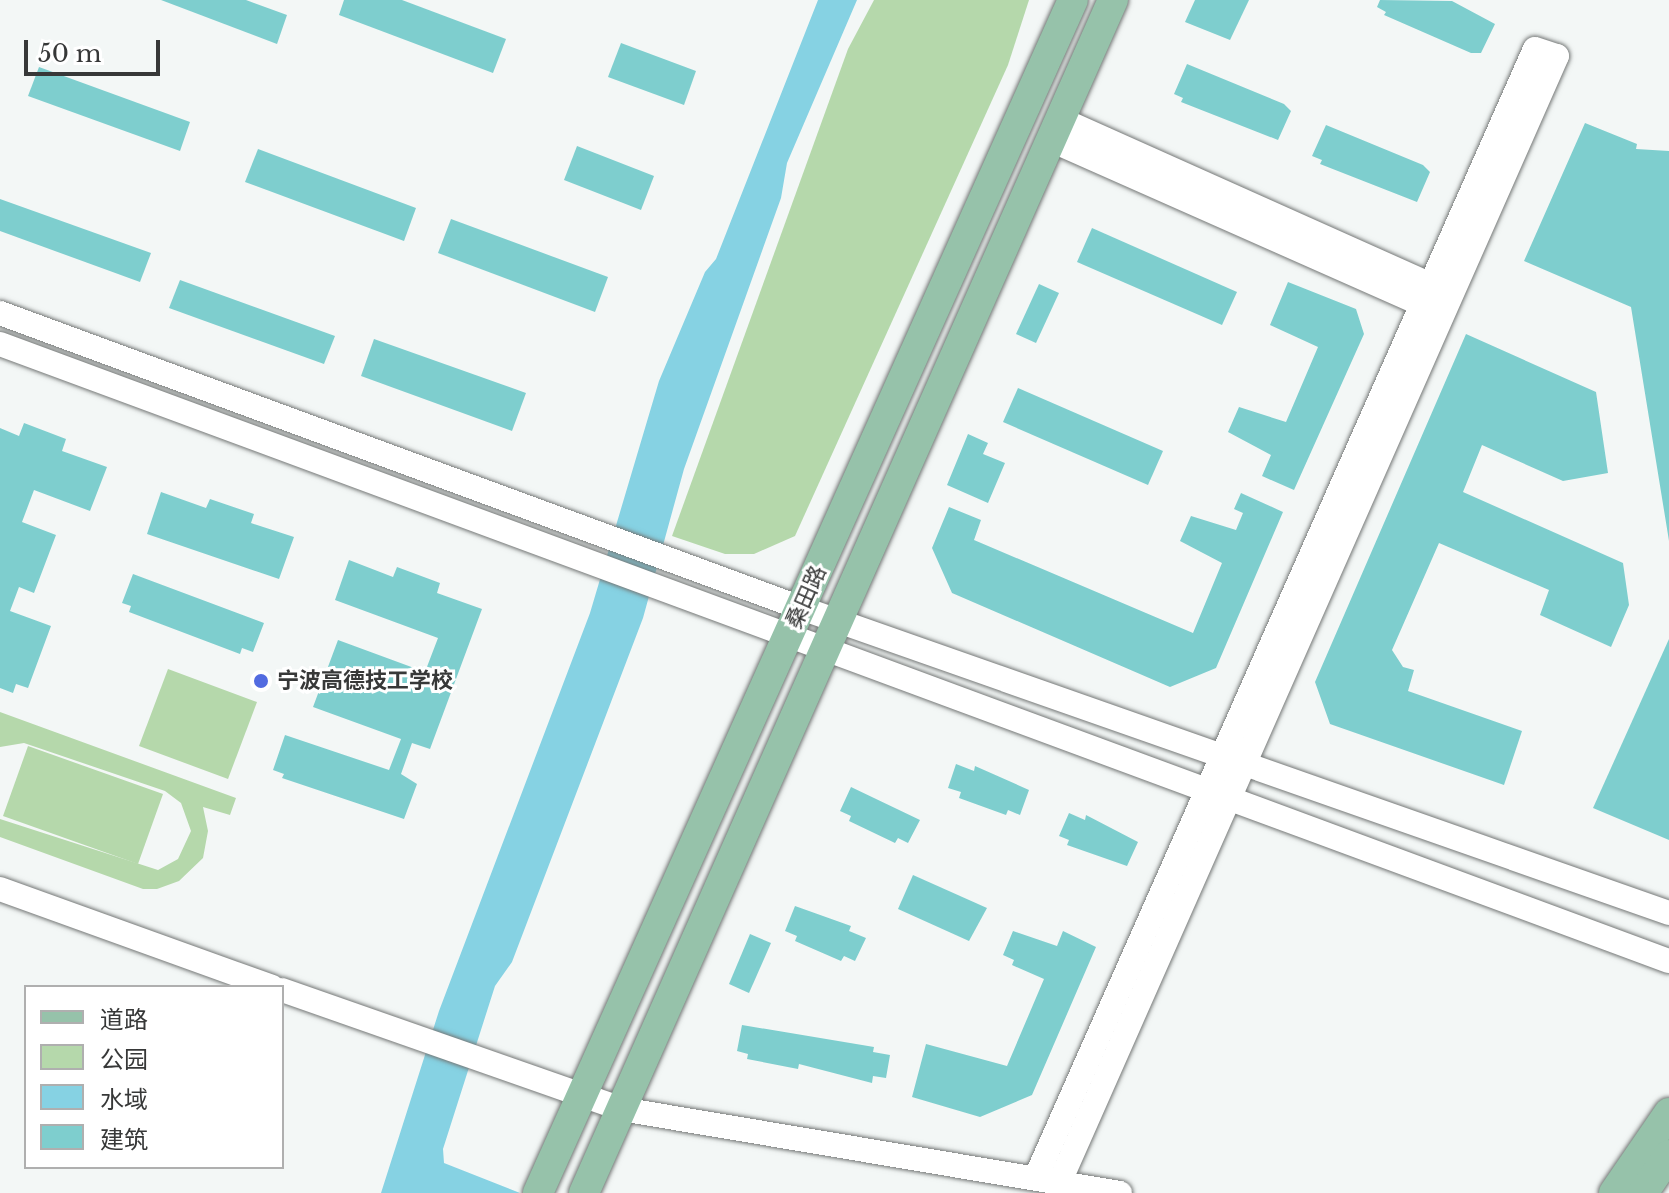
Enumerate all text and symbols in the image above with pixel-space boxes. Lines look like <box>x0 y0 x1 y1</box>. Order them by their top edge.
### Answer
scale bar <box>28 24 164 74</box>
text: 50 m <box>38 39 101 68</box>
street label: 桑田路 <box>781 561 831 633</box>
place label: 宁波高德技工学校 <box>277 668 453 694</box>
marker: 宁波高德技工学校 <box>252 672 270 690</box>
legend <box>24 985 284 1169</box>
text: 道路 <box>100 1005 148 1034</box>
text: 公园 <box>100 1045 148 1074</box>
text: 水域 <box>100 1085 148 1114</box>
text: 建筑 <box>100 1125 148 1154</box>

